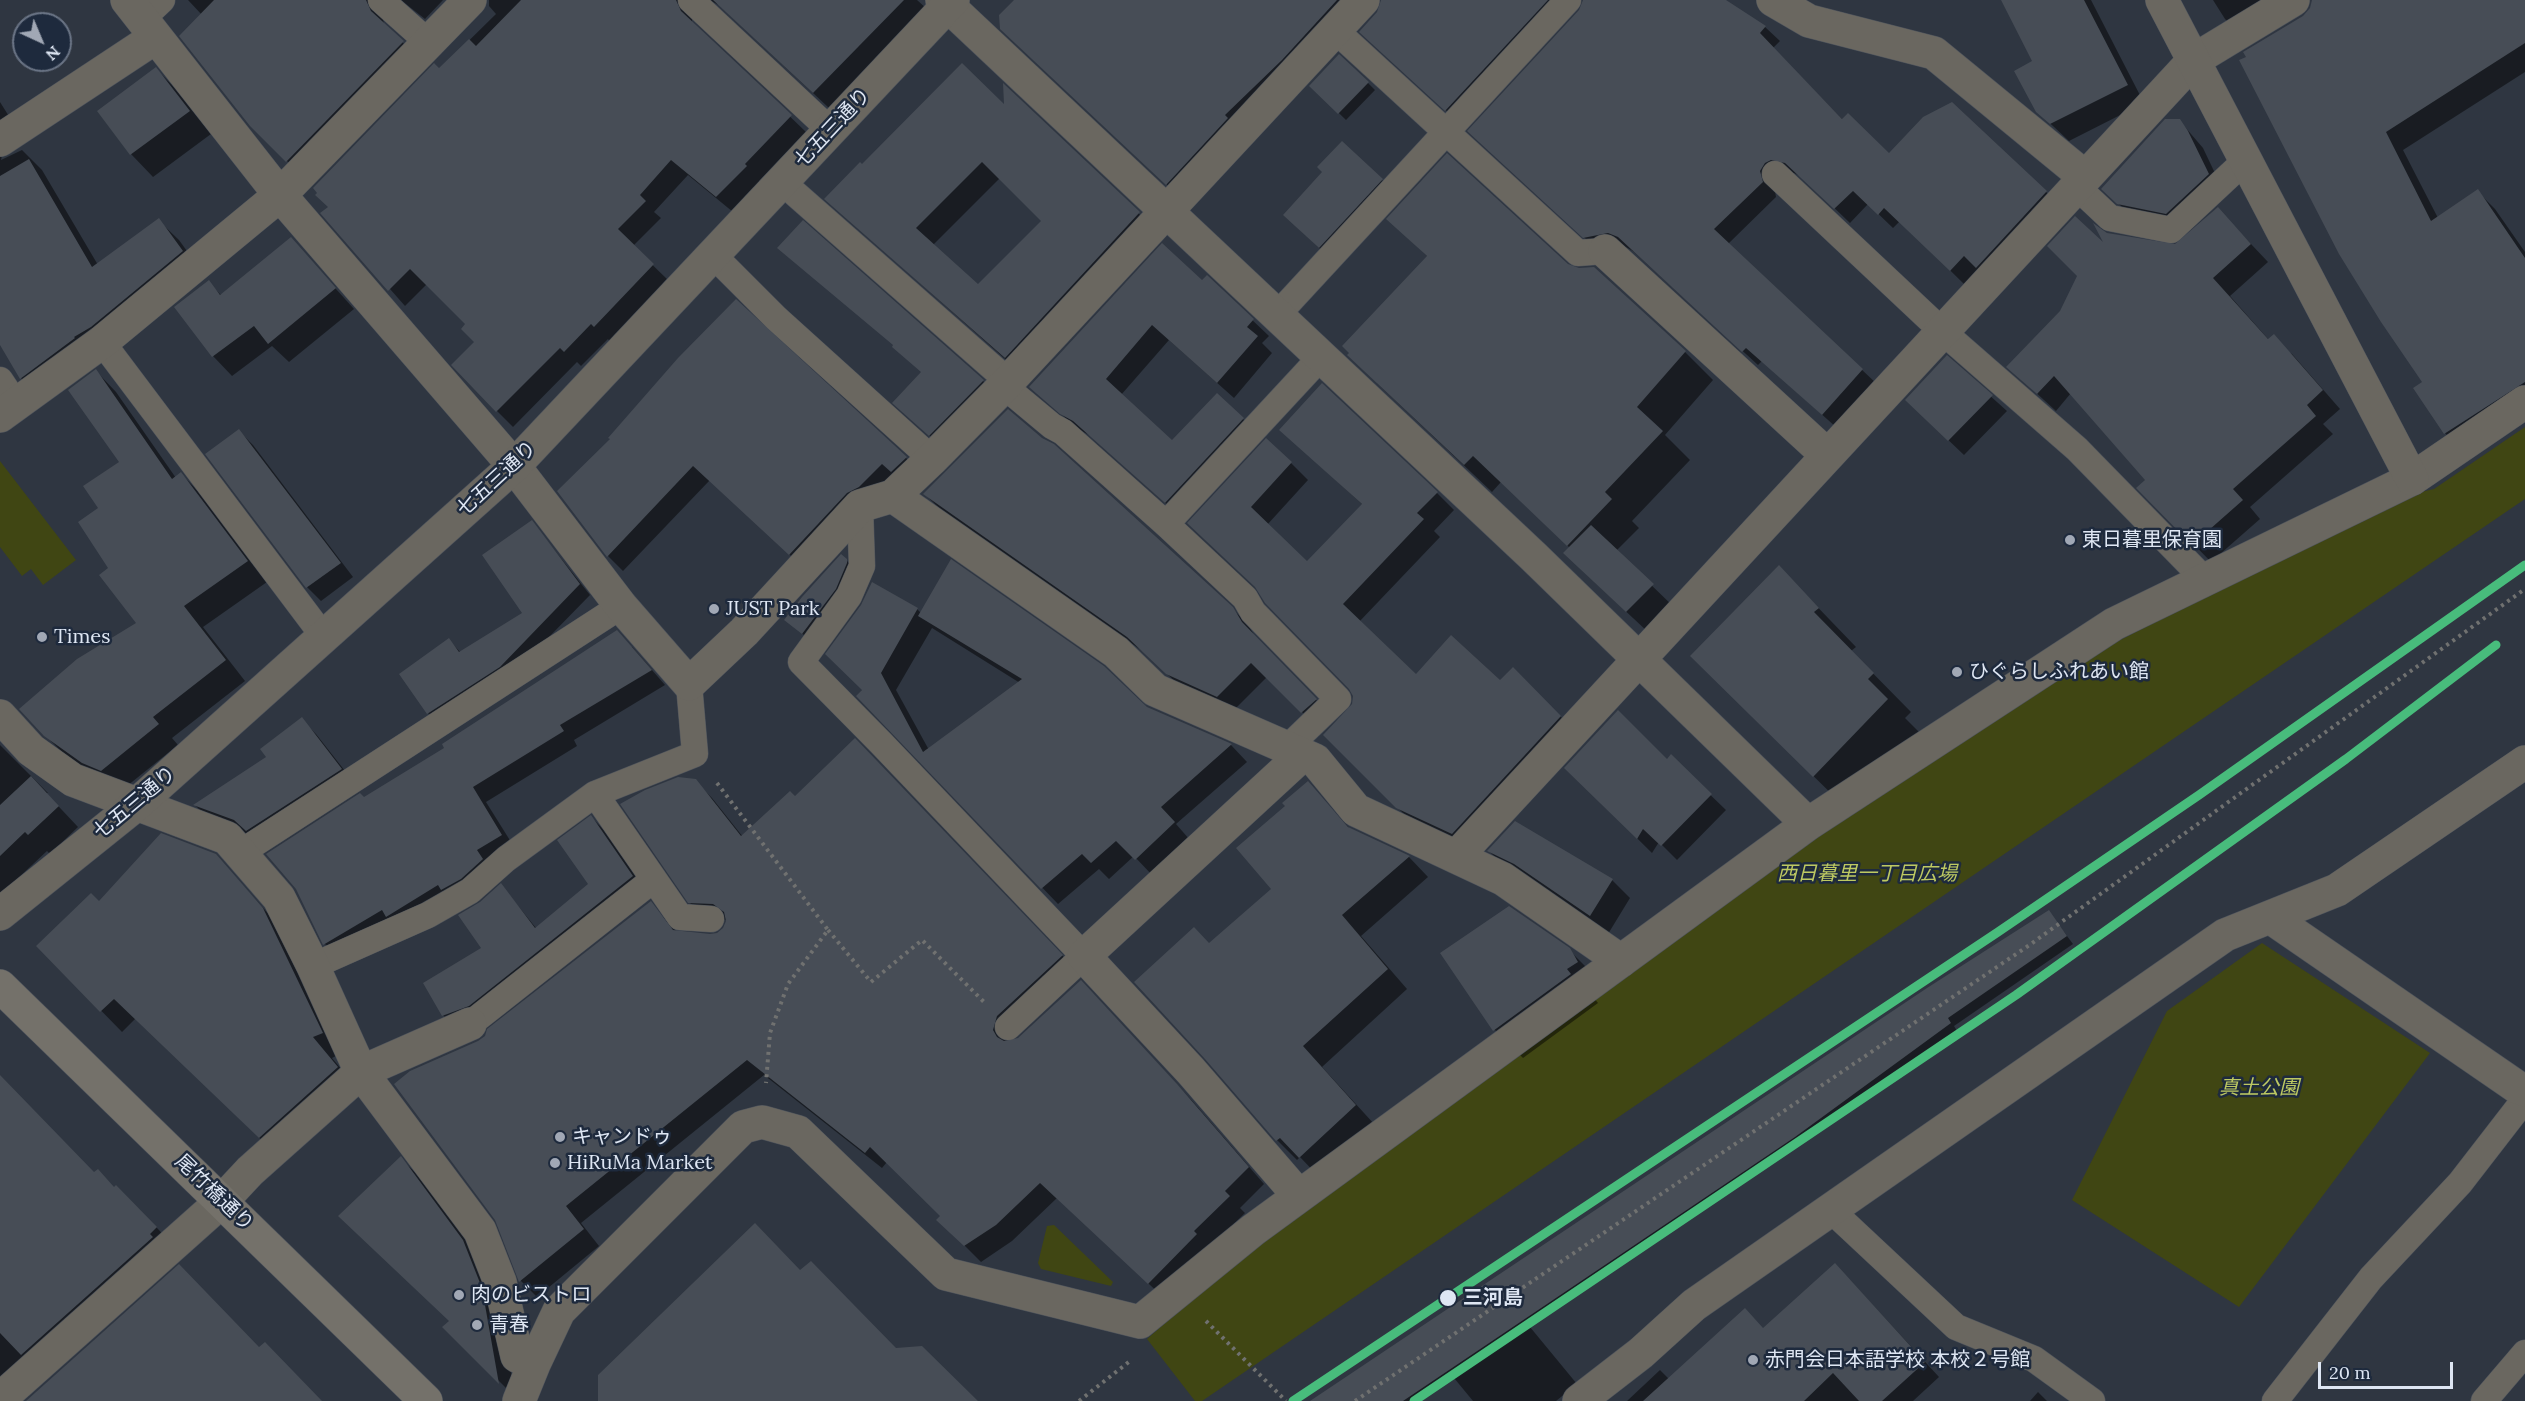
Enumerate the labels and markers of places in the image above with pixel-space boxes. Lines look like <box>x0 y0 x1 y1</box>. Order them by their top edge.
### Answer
place label: 東日暮里保育園 <box>2082 528 2222 552</box>
marker: 東日暮里保育園 <box>2063 533 2077 547</box>
place label: JUST Park <box>726 597 820 621</box>
marker: JUST Park <box>707 602 721 616</box>
place label: Times <box>54 625 110 649</box>
marker: Times <box>35 630 49 644</box>
place label: ひぐらしふれあい館 <box>1969 660 2149 684</box>
marker: ひぐらしふれあい館 <box>1950 665 1964 679</box>
place label: キャンドゥ <box>572 1125 672 1149</box>
marker: キャンドゥ <box>553 1130 567 1144</box>
place label: HiRuMa Market <box>567 1151 713 1175</box>
marker: HiRuMa Market <box>548 1156 562 1170</box>
place label: 肉のビストロ <box>471 1283 591 1307</box>
place label: 三河島 <box>1463 1286 1523 1310</box>
marker: 肉のビストロ <box>452 1288 466 1302</box>
marker: 三河島 <box>1438 1288 1458 1308</box>
place label: 青春 <box>489 1313 529 1337</box>
marker: 青春 <box>470 1318 484 1332</box>
place label: 赤門会日本語学校 本校２号館 <box>1765 1348 2030 1372</box>
marker: 赤門会日本語学校 本校２号館 <box>1746 1353 1760 1367</box>

